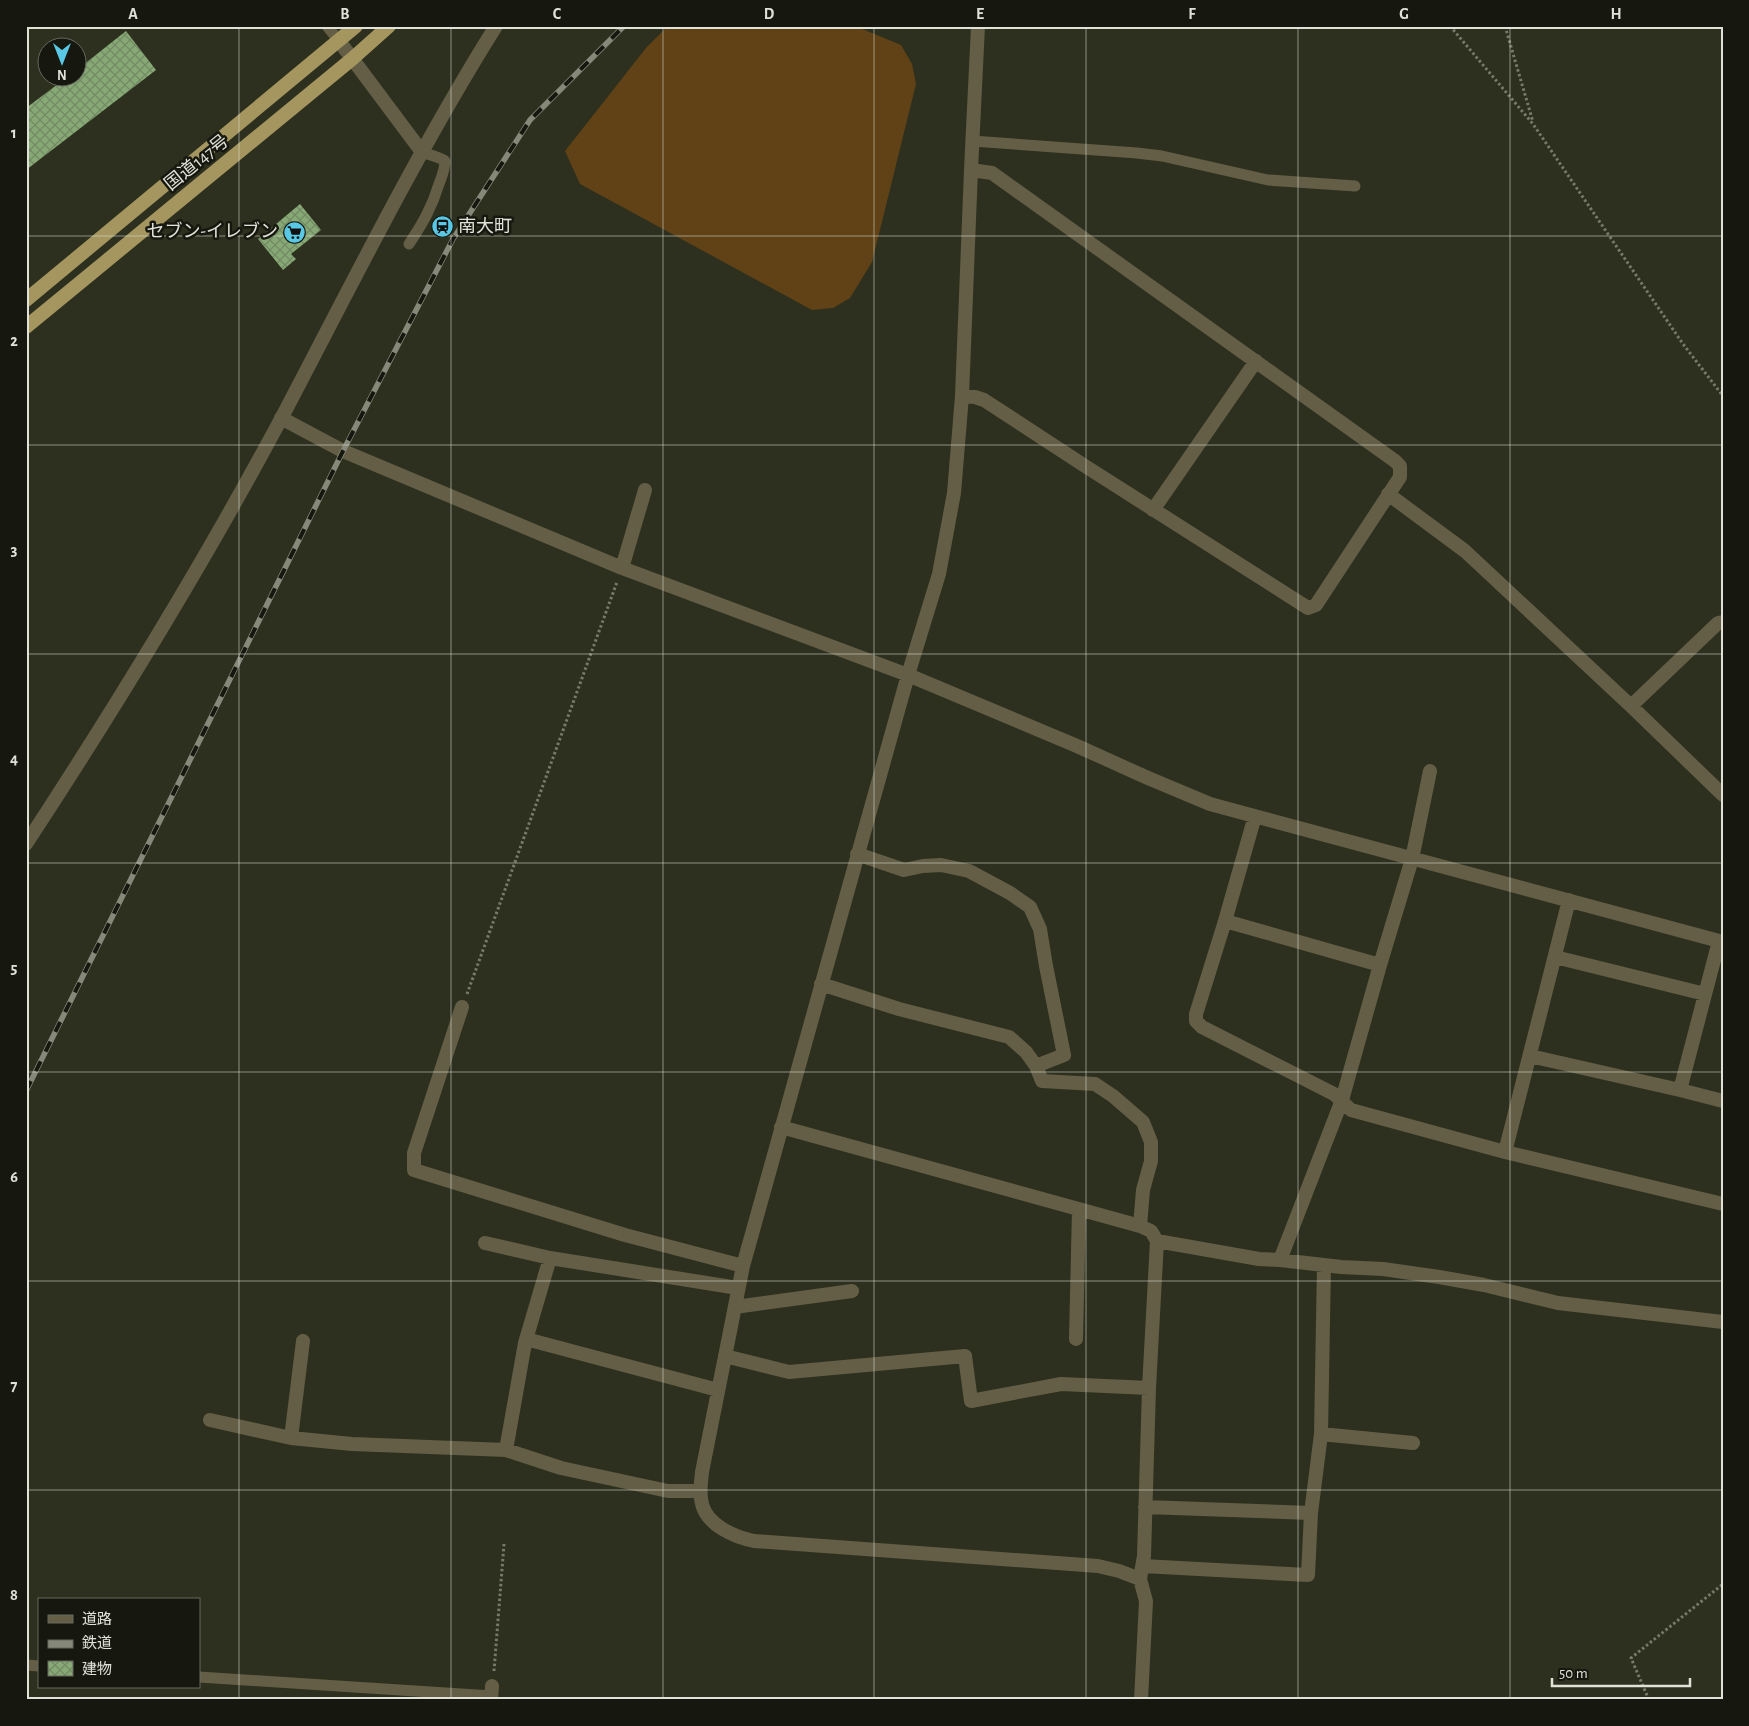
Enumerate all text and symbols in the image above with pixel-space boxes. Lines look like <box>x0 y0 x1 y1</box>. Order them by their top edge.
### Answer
text: A <box>128 6 138 22</box>
text: B <box>340 6 350 22</box>
text: C <box>553 6 562 22</box>
text: D <box>764 6 775 22</box>
text: E <box>976 6 984 22</box>
text: F <box>1188 6 1196 22</box>
text: G <box>1399 6 1409 22</box>
text: H <box>1610 6 1622 22</box>
north arrow <box>38 38 88 88</box>
text: N <box>57 67 67 81</box>
text: 1 <box>11 125 17 141</box>
street label: 国道147号 <box>160 130 232 194</box>
station icon: 南大町 <box>430 215 454 239</box>
place label: 南大町 <box>458 217 512 236</box>
supermarket icon: セブン-イレブン <box>282 220 306 244</box>
place label: セブン-イレブン <box>146 221 278 241</box>
text: 2 <box>10 333 18 349</box>
text: 3 <box>11 542 18 558</box>
text: 4 <box>10 751 18 767</box>
text: 5 <box>11 960 18 976</box>
text: 6 <box>10 1169 18 1185</box>
text: 7 <box>11 1378 18 1394</box>
text: 8 <box>10 1587 18 1603</box>
legend <box>38 1598 200 1688</box>
text: 道路 <box>82 1611 112 1627</box>
text: 鉄道 <box>82 1635 112 1651</box>
scale bar <box>1552 1656 1689 1688</box>
text: 建物 <box>82 1661 112 1677</box>
text: 50 m <box>1559 1666 1588 1681</box>

